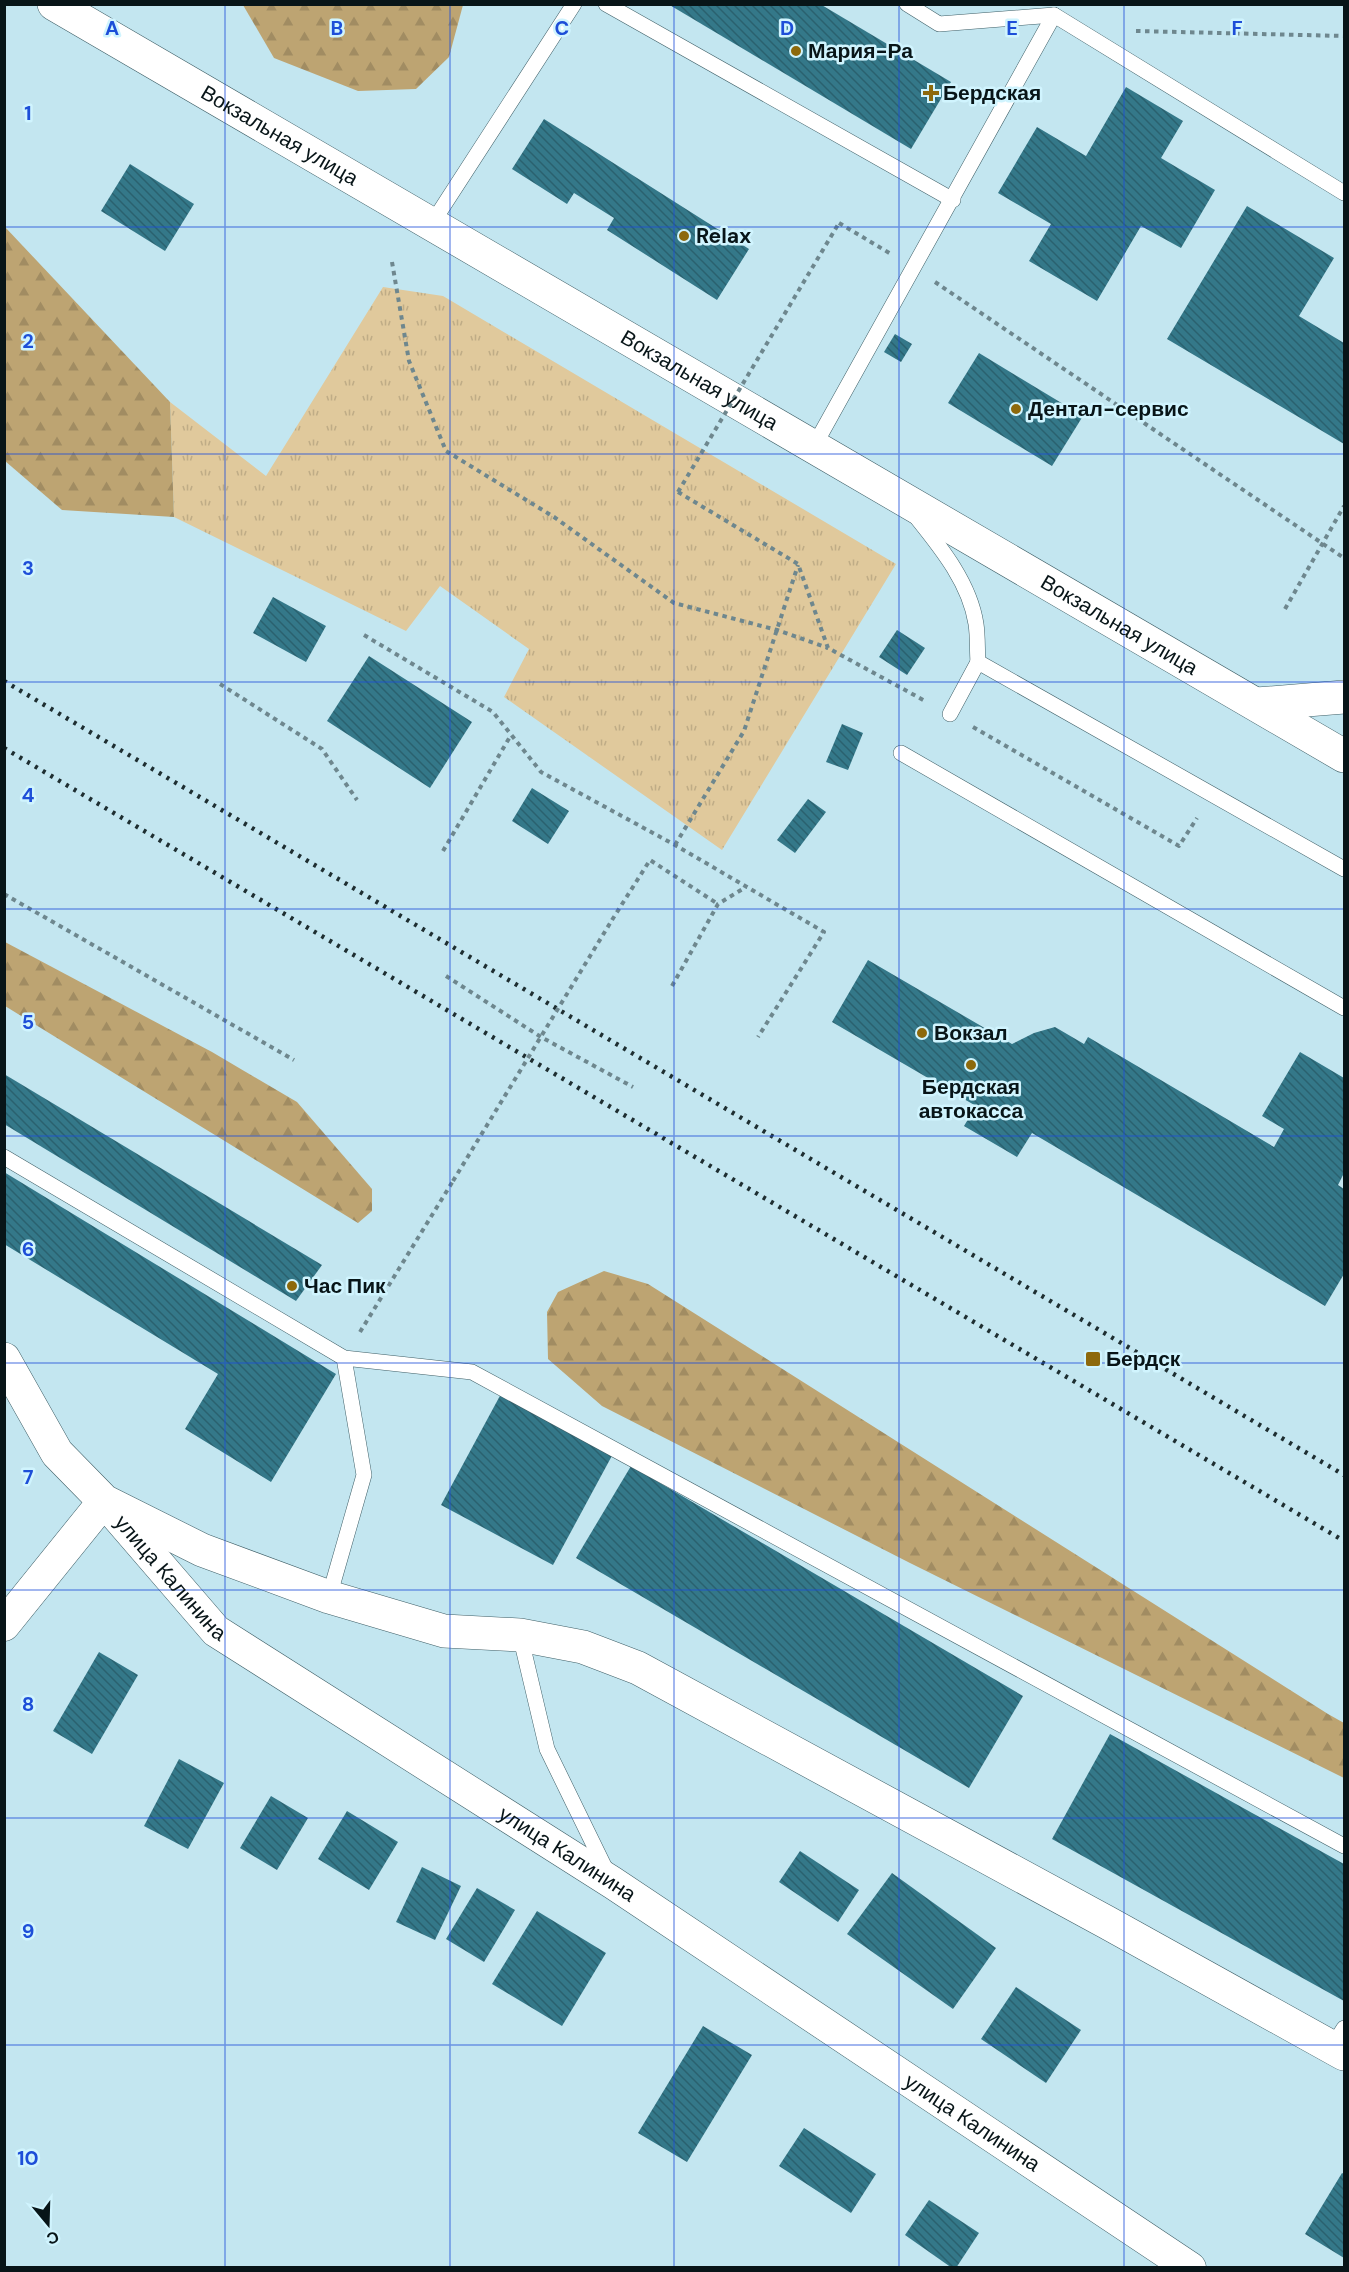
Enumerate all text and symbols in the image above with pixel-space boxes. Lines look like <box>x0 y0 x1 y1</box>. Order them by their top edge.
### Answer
text: A <box>105 15 119 41</box>
text: B <box>331 15 343 41</box>
text: C <box>555 15 569 41</box>
text: D <box>780 15 794 41</box>
text: E <box>1006 15 1018 41</box>
text: F <box>1231 15 1243 41</box>
place label: Мария-Ра <box>808 37 913 65</box>
marker: Мария-Ра <box>789 44 803 58</box>
street label: Вокзальная улица <box>196 79 364 192</box>
place label: Бердская <box>943 79 1041 107</box>
marker: Бердская <box>924 86 938 100</box>
text: 1 <box>24 100 32 126</box>
place label: Relax <box>696 222 751 250</box>
marker: Relax <box>677 229 691 243</box>
street label: Вокзальная улица <box>616 323 783 437</box>
text: 2 <box>22 328 34 354</box>
place label: Дентал-сервис <box>1028 395 1189 423</box>
marker: Дентал-сервис <box>1009 402 1023 416</box>
text: 3 <box>22 555 34 581</box>
street label: Вокзальная улица <box>1035 568 1203 682</box>
text: 4 <box>22 782 35 808</box>
text: 5 <box>22 1009 34 1035</box>
place label: Вокзал <box>934 1019 1008 1047</box>
marker: Вокзал <box>915 1026 929 1040</box>
marker: Бердская автокасса <box>964 1058 978 1072</box>
place label: Бердская автокасса <box>919 1073 1024 1125</box>
text: 6 <box>22 1236 34 1262</box>
place label: Час Пик <box>304 1272 386 1300</box>
marker: Час Пик <box>285 1279 299 1293</box>
place label: Бердск <box>1106 1345 1181 1373</box>
marker: Бердск <box>1084 1350 1102 1368</box>
text: 7 <box>23 1464 34 1490</box>
street label: улица Калинина <box>108 1509 231 1648</box>
text: 8 <box>22 1691 34 1717</box>
street label: улица Калинина <box>493 1800 642 1909</box>
text: 9 <box>22 1918 34 1944</box>
street label: улица Калинина <box>899 2067 1046 2178</box>
text: 10 <box>17 2145 39 2171</box>
north arrow <box>18 2194 78 2254</box>
text: С <box>43 2226 62 2250</box>

